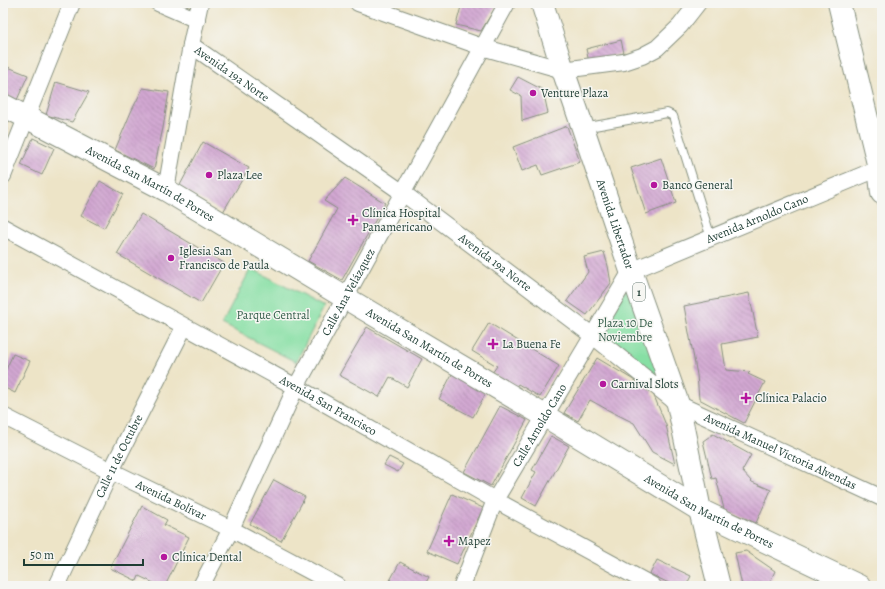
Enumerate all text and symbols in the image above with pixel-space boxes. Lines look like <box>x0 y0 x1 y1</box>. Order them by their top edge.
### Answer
street label: Avenida 19a Norte <box>191 41 273 105</box>
place label: Venture Plaza <box>540 85 609 101</box>
marker: Venture Plaza <box>528 88 538 98</box>
street label: Avenida San Martín de Porres <box>82 141 218 226</box>
place label: Plaza Lee <box>217 167 262 183</box>
marker: Plaza Lee <box>204 170 214 180</box>
street label: Avenida Libertador <box>592 176 638 272</box>
place label: Banco General <box>662 177 733 193</box>
marker: Banco General <box>649 180 659 190</box>
street label: Avenida Arnoldo Cano <box>703 190 811 247</box>
place label: Clínica Hospital Panamericano <box>362 205 441 235</box>
marker: Clínica Hospital Panamericano <box>347 214 359 226</box>
street label: Avenida 19a Norte <box>455 229 535 295</box>
place label: Iglesia San Francisco de Paula <box>179 243 270 273</box>
street label: Calle Ana Velázquez <box>318 245 379 339</box>
marker: Iglesia San Francisco de Paula <box>166 253 176 263</box>
road number: 1 <box>633 283 645 301</box>
street label: Avenida San Martín de Porres <box>362 303 496 391</box>
park label: Parque Central <box>236 307 310 323</box>
park label: Plaza 10 De Noviembre <box>597 315 653 345</box>
place label: La Buena Fe <box>502 336 561 352</box>
marker: La Buena Fe <box>487 338 499 350</box>
street label: Avenida San Francisco <box>276 371 380 439</box>
place label: Carnival Slots <box>611 376 679 392</box>
marker: Carnival Slots <box>598 379 608 389</box>
street label: Calle Arnoldo Cano <box>508 381 570 470</box>
place label: Clínica Palacio <box>755 390 827 406</box>
marker: Clínica Palacio <box>740 392 752 404</box>
street label: Avenida Manuel Victoria Alvendas <box>701 409 859 493</box>
street label: Calle 11 de Octubre <box>92 411 146 500</box>
street label: Avenida San Martín de Porres <box>641 470 777 552</box>
street label: Avenida Bolívar <box>132 476 209 524</box>
place label: Mapez <box>458 533 491 549</box>
marker: Mapez <box>443 535 455 547</box>
scale bar <box>24 541 143 567</box>
text: 50 m <box>30 547 54 563</box>
place label: Clínica Dental <box>172 549 242 565</box>
marker: Clínica Dental <box>159 552 169 562</box>

